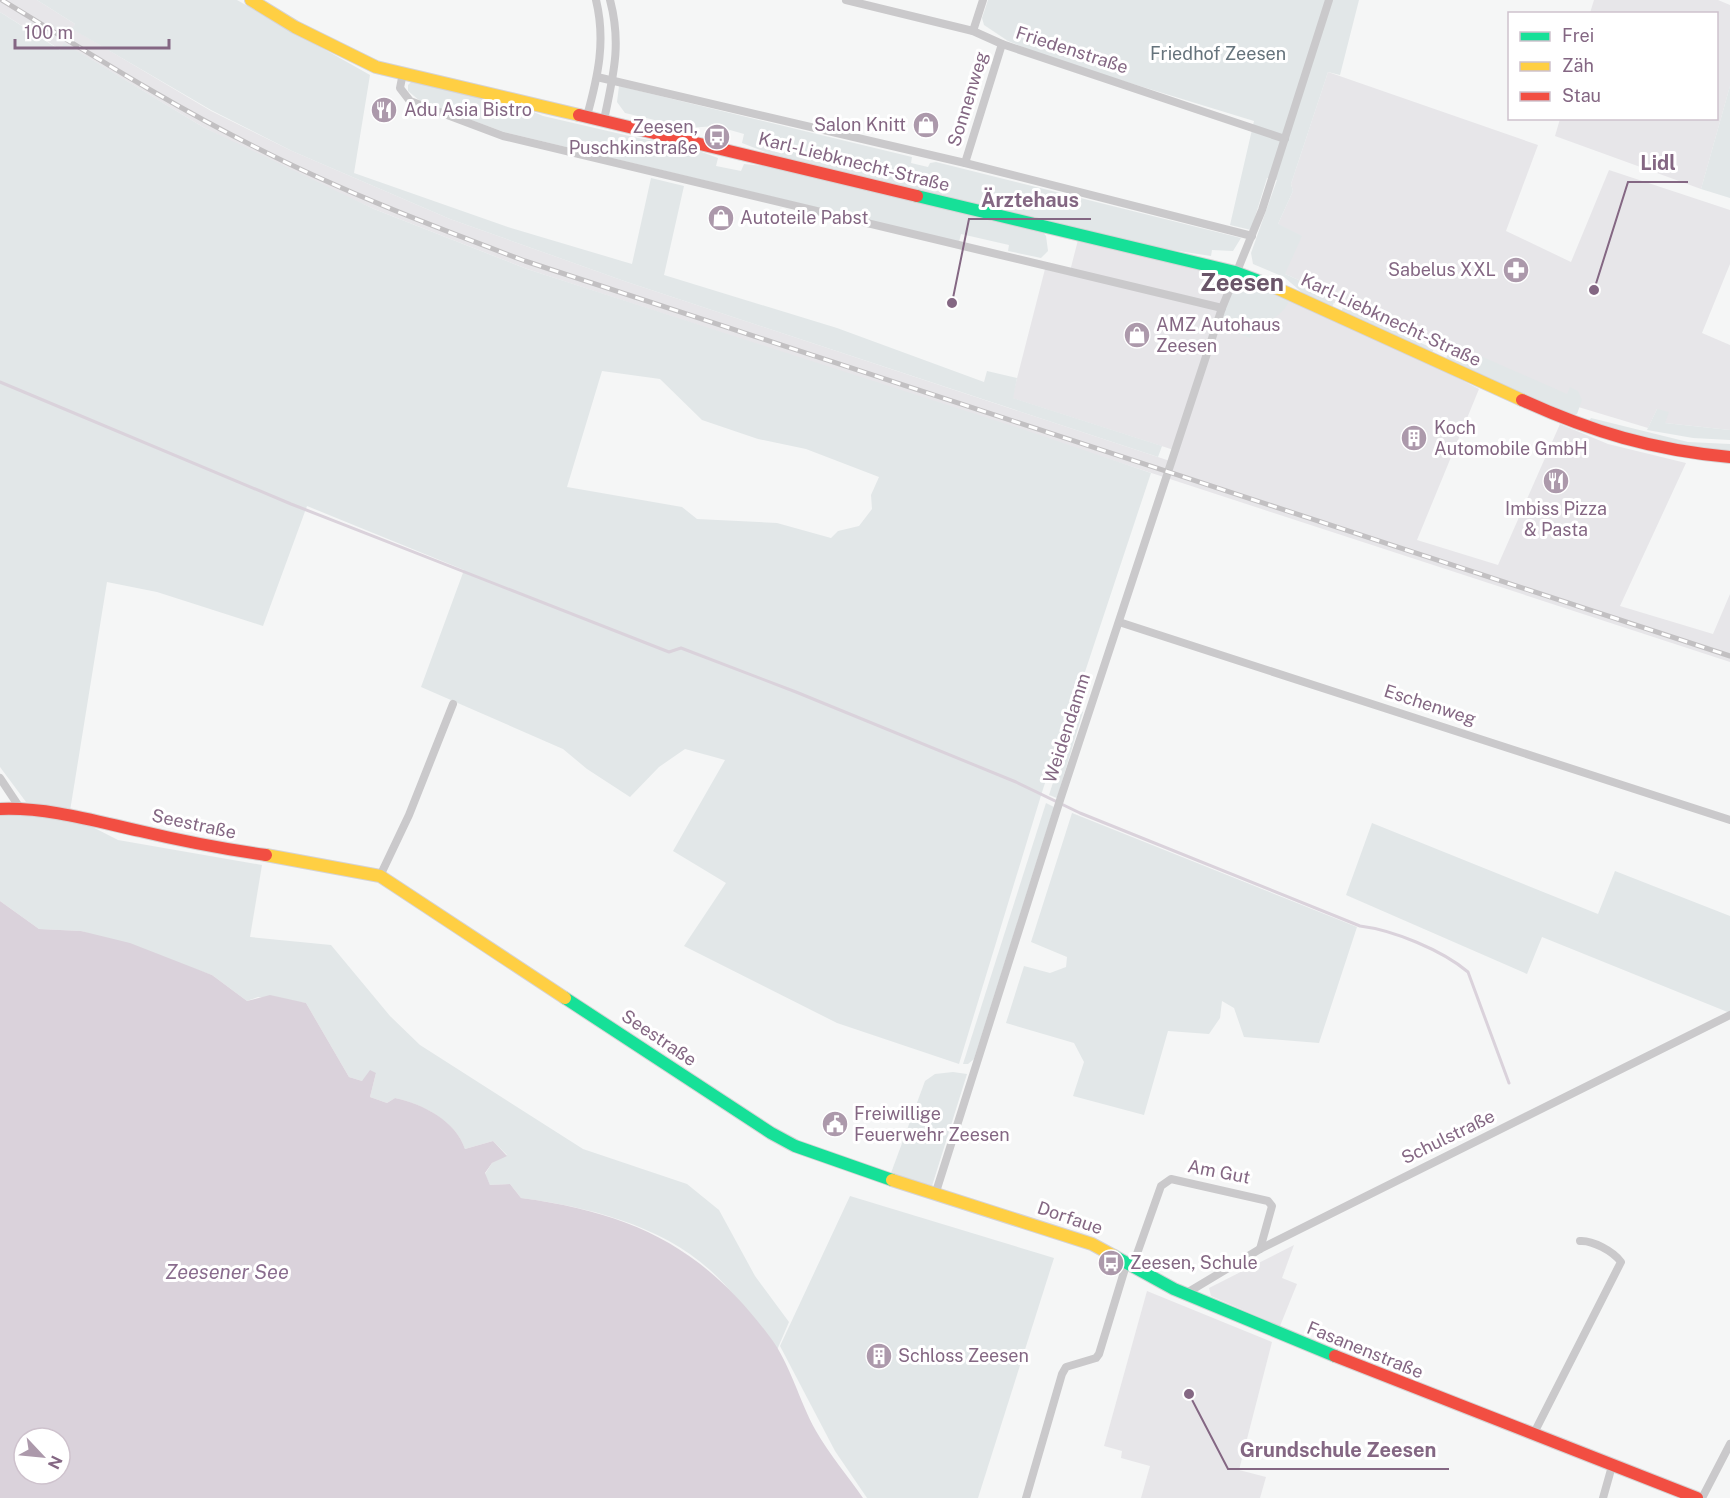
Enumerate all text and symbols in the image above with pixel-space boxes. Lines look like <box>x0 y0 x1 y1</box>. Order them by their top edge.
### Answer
scale bar <box>15 12 170 50</box>
legend <box>1508 12 1718 120</box>
street label: Friedenstraße <box>1013 21 1131 78</box>
text: 100 m <box>24 22 73 43</box>
text: Frei <box>1562 25 1594 46</box>
park label: Friedhof Zeesen <box>1150 43 1286 64</box>
street label: Sonnenweg <box>943 49 992 149</box>
text: Zäh <box>1562 55 1594 76</box>
text: Stau <box>1562 85 1601 106</box>
restaurant icon: Adu Asia Bistro <box>369 95 399 125</box>
place label: Adu Asia Bistro <box>404 99 532 120</box>
shop icon: Salon Knitt <box>911 110 941 140</box>
place label: Salon Knitt <box>814 114 906 135</box>
place label: Zeesen, Puschkinstraße <box>569 116 698 158</box>
bus stop icon: Zeesen, Puschkinstraße <box>702 122 732 152</box>
street label: Karl-Liebknecht-Straße <box>756 128 952 195</box>
callout: Lidl <box>1628 144 1688 182</box>
text: Lidl <box>1640 151 1676 175</box>
callout: Ärztehaus <box>969 181 1091 219</box>
text: Ärztehaus <box>981 187 1079 212</box>
shop icon: Autoteile Pabst <box>706 203 736 233</box>
place label: Autoteile Pabst <box>740 207 868 228</box>
pharmacy icon: Sabelus XXL <box>1501 255 1531 285</box>
place label: Sabelus XXL <box>1388 259 1496 280</box>
district label: Zeesen <box>1200 268 1284 296</box>
street label: Karl-Liebknecht-Straße <box>1298 269 1485 371</box>
place label: AMZ Autohaus Zeesen <box>1156 314 1280 356</box>
shop icon: AMZ Autohaus Zeesen <box>1122 320 1152 350</box>
place label: Koch Automobile GmbH <box>1434 417 1588 459</box>
building icon: Koch Automobile GmbH <box>1399 423 1429 453</box>
restaurant icon: Imbiss Pizza & Pasta <box>1541 466 1571 496</box>
place label: Imbiss Pizza & Pasta <box>1505 498 1607 540</box>
street label: Weidendamm <box>1039 670 1094 785</box>
street label: Eschenweg <box>1381 680 1479 729</box>
street label: Seestraße <box>150 804 238 843</box>
street label: Seestraße <box>618 1005 701 1070</box>
place label: Freiwillige Feuerwehr Zeesen <box>854 1103 1010 1145</box>
street label: Schulstraße <box>1398 1105 1498 1168</box>
public building icon: Freiwillige Feuerwehr Zeesen <box>820 1109 850 1139</box>
street label: Am Gut <box>1186 1155 1252 1188</box>
street label: Dorfaue <box>1035 1197 1106 1238</box>
bus stop icon: Zeesen, Schule <box>1096 1248 1126 1278</box>
place label: Zeesen, Schule <box>1130 1252 1258 1273</box>
water label: Zeesener See <box>165 1260 289 1284</box>
street label: Fasanenstraße <box>1304 1317 1426 1382</box>
building icon: Schloss Zeesen <box>864 1341 894 1371</box>
place label: Schloss Zeesen <box>898 1345 1029 1366</box>
north arrow <box>12 1426 72 1486</box>
callout: Grundschule Zeesen <box>1228 1431 1449 1469</box>
text: Grundschule Zeesen <box>1240 1438 1436 1462</box>
text: N <box>44 1453 66 1472</box>

